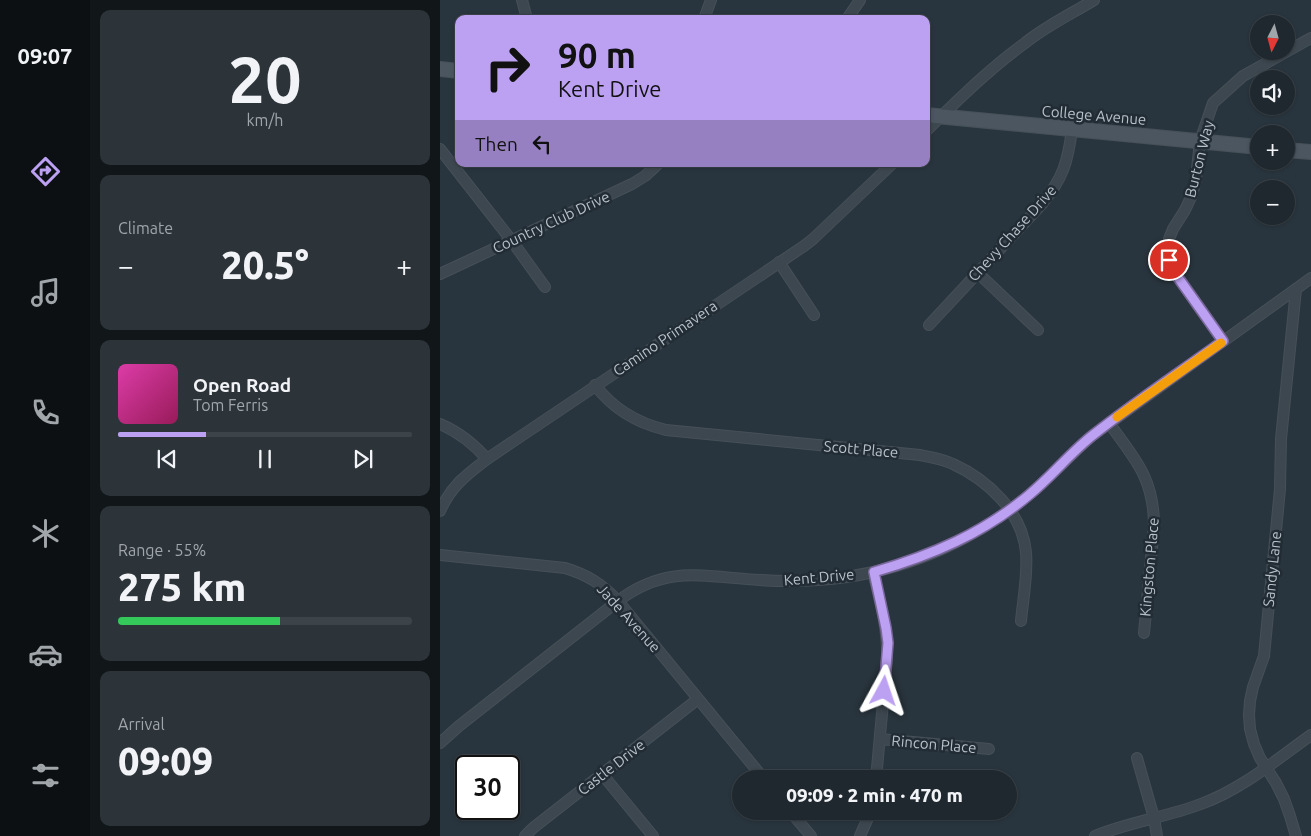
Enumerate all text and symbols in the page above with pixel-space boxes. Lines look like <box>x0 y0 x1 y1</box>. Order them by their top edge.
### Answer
north arrow <box>1250 15 1295 60</box>
map controls <box>1250 15 1295 225</box>
icon: right <box>475 35 540 100</box>
text: 90 m <box>558 35 636 75</box>
text: 20 <box>228 42 302 115</box>
text: 09:07 <box>17 43 73 68</box>
button: sound <box>1250 70 1295 115</box>
text: Kent Drive <box>558 76 662 101</box>
street label: College Avenue <box>1041 102 1147 128</box>
text: km/h <box>247 111 283 129</box>
street label: Burton Way <box>1181 119 1217 199</box>
button: + <box>1250 125 1295 170</box>
icon: left <box>528 130 556 158</box>
text: Then <box>475 133 518 155</box>
icon: directions <box>28 154 63 189</box>
button: − <box>1250 180 1295 225</box>
street label: Chevy Chase Drive <box>964 181 1060 285</box>
street label: Country Club Drive <box>490 187 612 257</box>
text: Climate <box>118 219 173 237</box>
pin <box>1148 239 1190 281</box>
text: 20.5° <box>221 244 309 286</box>
icon: arrive <box>1155 246 1183 274</box>
text: − <box>118 250 134 281</box>
text: + <box>396 250 412 281</box>
icon: music <box>28 275 63 310</box>
street label: Camino Primavera <box>610 297 720 379</box>
text: Open Road <box>193 374 291 396</box>
icon: phone <box>28 395 63 430</box>
text: Tom Ferris <box>193 396 268 414</box>
street label: Scott Place <box>823 437 899 461</box>
icon: previous <box>153 445 181 473</box>
icon: pause <box>251 445 279 473</box>
icon: next <box>349 445 377 473</box>
icon: climate <box>28 516 63 551</box>
street label: Kingston Place <box>1136 517 1162 617</box>
street label: Sandy Lane <box>1260 530 1284 608</box>
text: Range · 55% <box>118 541 206 559</box>
street label: Kent Drive <box>783 565 855 589</box>
text: 275 km <box>118 566 246 608</box>
street label: Jade Avenue <box>594 580 664 656</box>
icon: car <box>28 637 63 672</box>
position arrow <box>857 664 909 716</box>
text: Arrival <box>118 715 165 733</box>
street label: Rincon Place <box>891 732 977 756</box>
street label: Castle Drive <box>574 736 648 798</box>
text: 09:09 <box>118 740 213 782</box>
speed limit sign: 30 <box>455 755 520 820</box>
icon: filters <box>28 758 63 793</box>
text: 09:09 · 2 min · 470 m <box>786 784 963 806</box>

